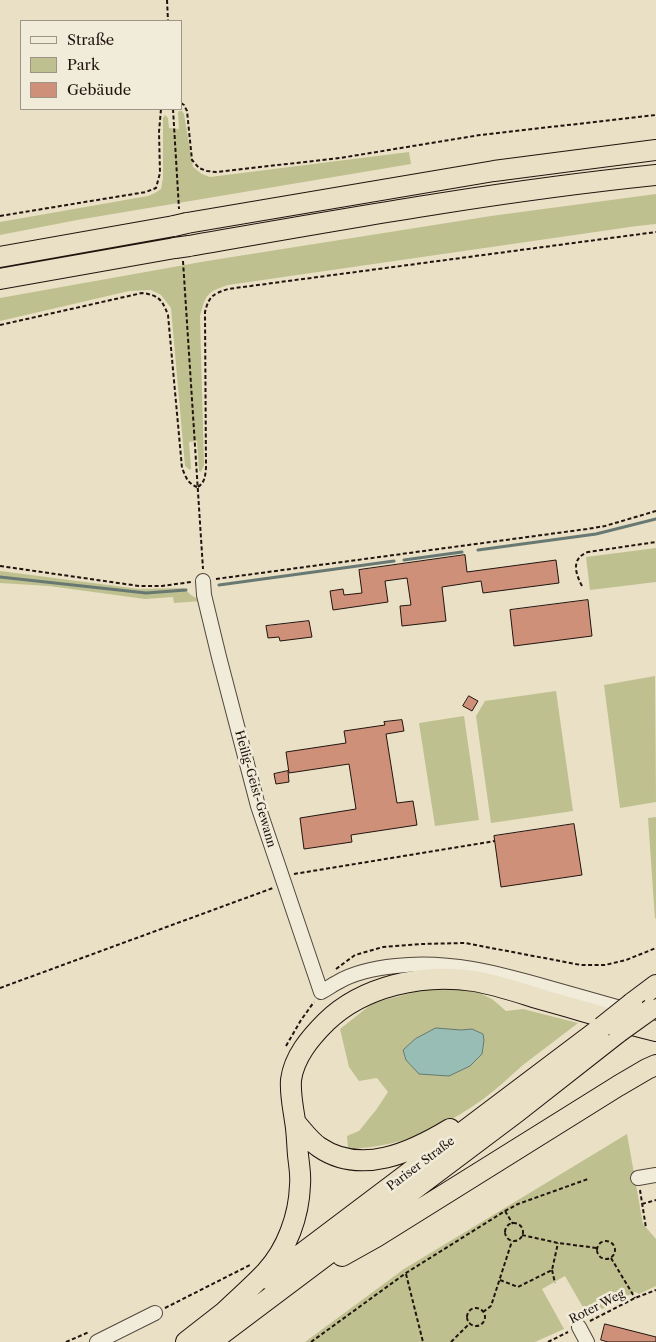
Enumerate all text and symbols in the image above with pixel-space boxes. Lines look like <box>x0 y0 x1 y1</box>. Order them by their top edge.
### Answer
legend <box>20 20 182 110</box>
text: Straße <box>67 30 114 49</box>
text: Park <box>67 55 100 74</box>
text: Gebäude <box>67 80 131 99</box>
street label: Heilig-Geist-Gewann <box>231 729 279 849</box>
street label: Pariser Straße <box>384 1134 458 1194</box>
street label: Roter Weg <box>567 1287 627 1327</box>

